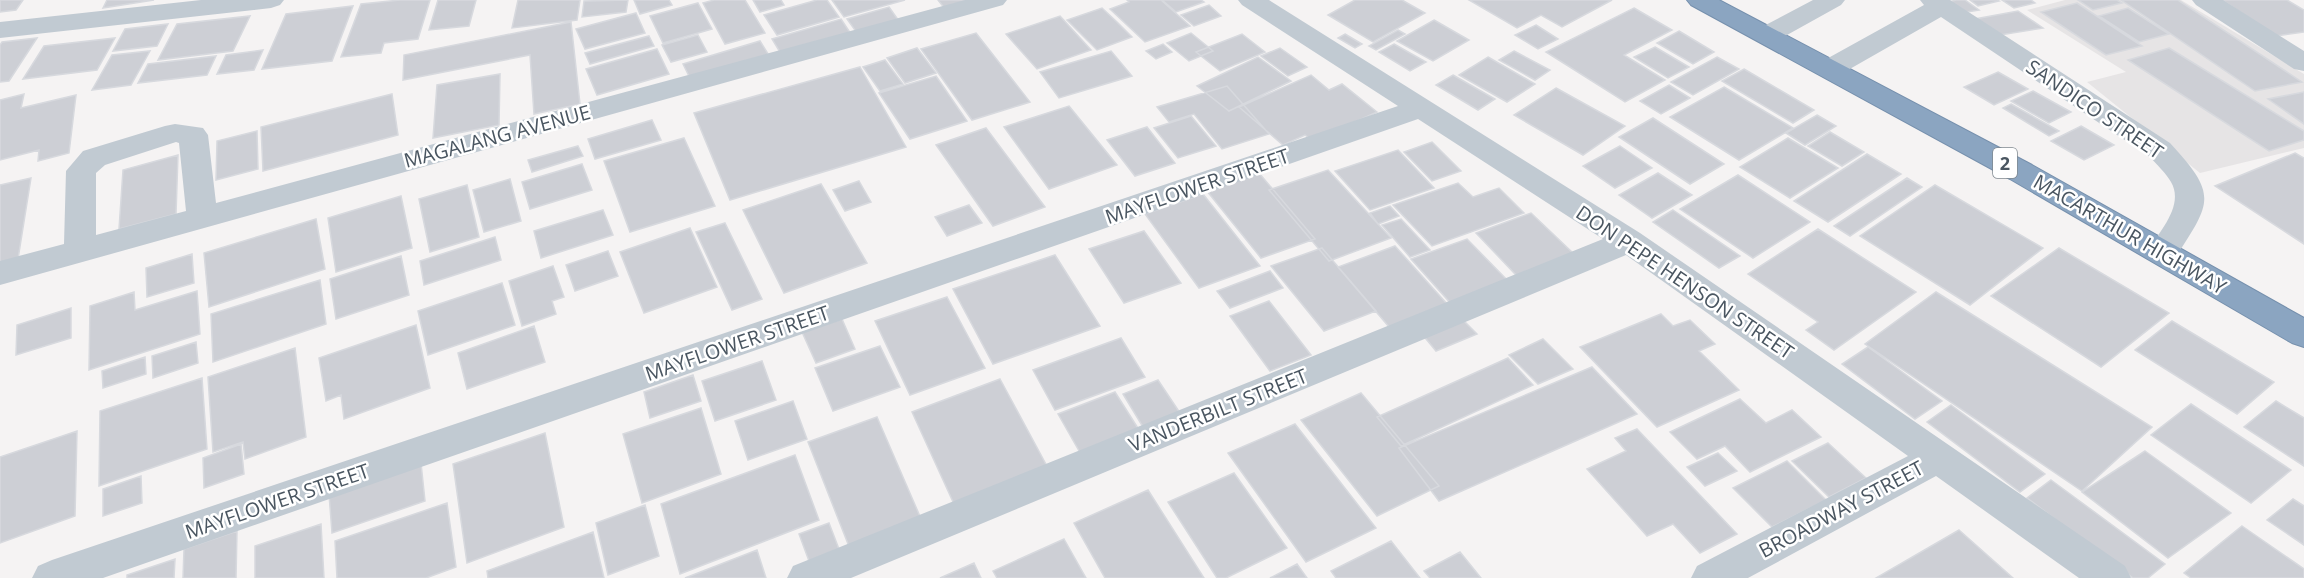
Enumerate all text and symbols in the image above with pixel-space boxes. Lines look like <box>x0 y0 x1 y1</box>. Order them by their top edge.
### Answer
street label: SANDICO STREET <box>2021 53 2169 165</box>
street label: MAGALANG AVENUE <box>401 98 593 174</box>
street label: MAYFLOWER STREET <box>1101 142 1293 230</box>
road number: 2 <box>1993 148 2017 178</box>
street label: MACARTHUR HIGHWAY <box>2029 168 2232 301</box>
street label: DON PEPE HENSON STREET <box>1571 199 1799 365</box>
street label: MAYFLOWER STREET <box>641 299 833 387</box>
street label: VANDERBILT STREET <box>1125 362 1311 458</box>
street label: BROADWAY STREET <box>1754 454 1928 564</box>
street label: MAYFLOWER STREET <box>181 457 373 545</box>

